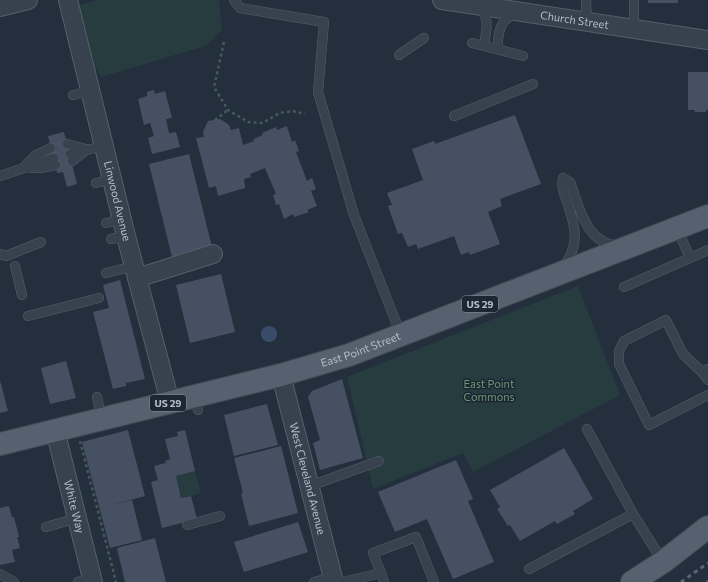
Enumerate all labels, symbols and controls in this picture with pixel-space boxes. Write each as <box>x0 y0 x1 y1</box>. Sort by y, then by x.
street label: Church Street <box>539 8 610 31</box>
street label: Linwood Avenue <box>102 159 134 243</box>
road number: US 29 <box>462 296 498 312</box>
street label: East Point Street <box>319 329 403 369</box>
park label: East Point Commons <box>463 377 515 403</box>
road number: US 29 <box>150 395 186 411</box>
street label: West Cleveland Avenue <box>287 421 329 536</box>
street label: White Way <box>62 478 88 535</box>

